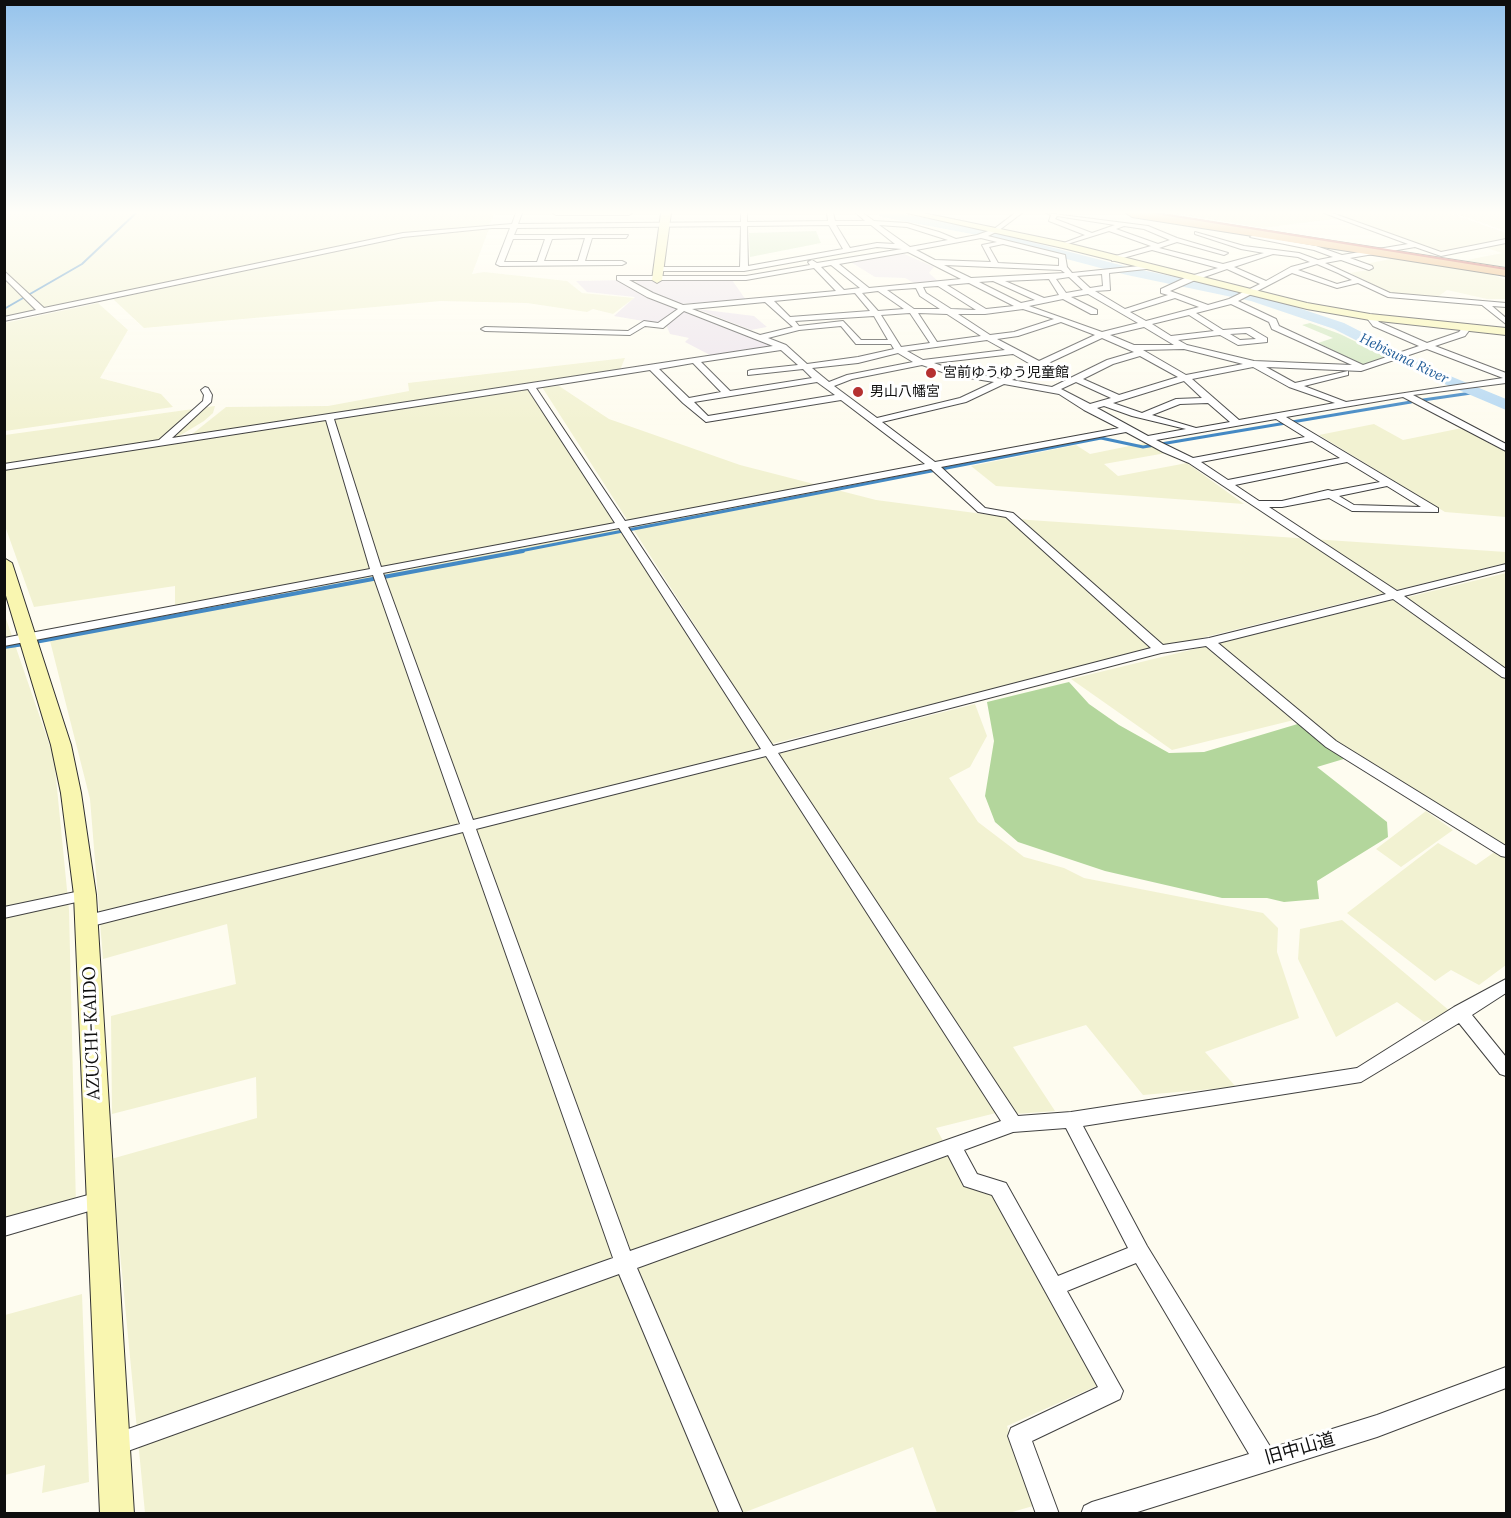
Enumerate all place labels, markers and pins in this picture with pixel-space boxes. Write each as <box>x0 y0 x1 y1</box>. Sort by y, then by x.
place label: 宮前ゆうゆう児童館 <box>943 365 1069 381</box>
marker: 宮前ゆうゆう児童館 <box>924 366 938 380</box>
place label: 男山八幡宮 <box>870 384 940 400</box>
marker: 男山八幡宮 <box>851 385 865 399</box>

